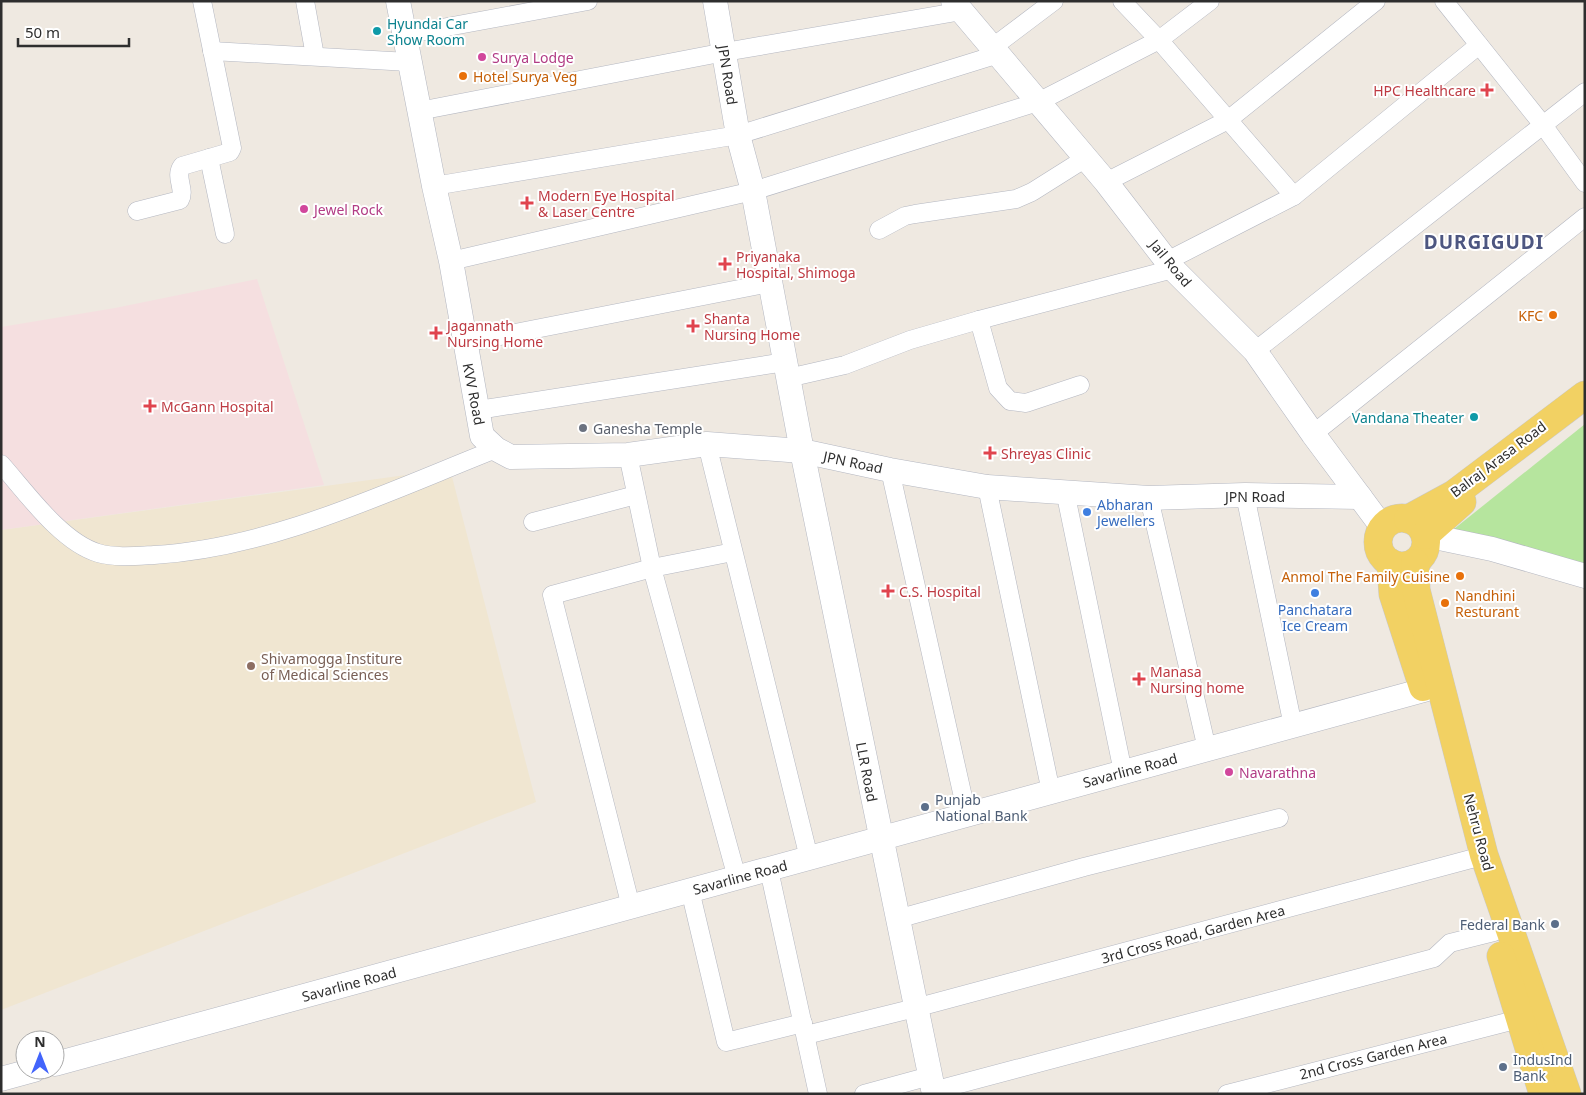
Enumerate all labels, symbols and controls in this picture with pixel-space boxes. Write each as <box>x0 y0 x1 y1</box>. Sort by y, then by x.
place label: Hyundai Car Show Room <box>387 14 468 49</box>
scale bar <box>18 15 129 47</box>
text: 50 m <box>25 22 60 42</box>
marker: Hyundai Car Show Room <box>371 25 383 37</box>
street label: JPN Road <box>714 42 742 106</box>
place label: Surya Lodge <box>492 48 574 67</box>
marker: Surya Lodge <box>476 51 488 63</box>
place label: Hotel Surya Veg <box>473 67 577 86</box>
marker: Hotel Surya Veg <box>457 70 469 82</box>
place label: HPC Healthcare <box>1373 81 1476 100</box>
marker: HPC Healthcare <box>1480 83 1494 97</box>
place label: Modern Eye Hospital & Laser Centre <box>538 186 675 221</box>
marker: Modern Eye Hospital & Laser Centre <box>520 196 534 210</box>
place label: Jewel Rock <box>312 200 383 219</box>
marker: Jewel Rock <box>298 203 310 215</box>
district label: DURGIGUDI <box>1424 229 1544 255</box>
street label: Jail Road <box>1144 234 1196 291</box>
place label: Priyanaka Hospital, Shimoga <box>736 247 856 282</box>
marker: Priyanaka Hospital, Shimoga <box>718 257 732 271</box>
place label: KFC <box>1518 306 1543 325</box>
place label: Shanta Nursing Home <box>704 309 800 344</box>
marker: KFC <box>1547 309 1559 321</box>
place label: Jagannath Nursing Home <box>445 316 543 351</box>
marker: Shanta Nursing Home <box>686 319 700 333</box>
marker: Jagannath Nursing Home <box>429 326 443 340</box>
street label: KVV Road <box>459 361 489 427</box>
place label: McGann Hospital <box>161 397 274 416</box>
marker: McGann Hospital <box>143 399 157 413</box>
place label: Vandana Theater <box>1352 408 1464 427</box>
marker: Vandana Theater <box>1468 411 1480 423</box>
street label: Balraj Arasa Road <box>1446 417 1550 501</box>
place label: Ganesha Temple <box>593 419 702 438</box>
marker: Ganesha Temple <box>577 422 589 434</box>
place label: Shreyas Clinic <box>1001 444 1091 463</box>
street label: JPN Road <box>820 446 884 478</box>
marker: Shreyas Clinic <box>983 446 997 460</box>
street label: JPN Road <box>1223 487 1285 506</box>
place label: Abharan Jewellers <box>1095 495 1155 530</box>
marker: Abharan Jewellers <box>1081 506 1093 518</box>
place label: Anmol The Family Cuisine <box>1281 567 1450 586</box>
marker: Anmol The Family Cuisine <box>1454 570 1466 582</box>
place label: C.S. Hospital <box>899 582 981 601</box>
marker: C.S. Hospital <box>881 584 895 598</box>
place label: Nandhini Resturant <box>1455 586 1519 621</box>
marker: Panchatara Ice Cream <box>1309 587 1321 599</box>
marker: Nandhini Resturant <box>1439 597 1451 609</box>
place label: Panchatara Ice Cream <box>1278 600 1352 635</box>
place label: Shivamogga Institure of Medical Sciences <box>261 649 402 684</box>
marker: Shivamogga Institure of Medical Sciences <box>245 660 257 672</box>
place label: Manasa Nursing home <box>1150 662 1245 697</box>
marker: Manasa Nursing home <box>1132 672 1146 686</box>
street label: LLR Road <box>852 740 882 804</box>
street label: Savarline Road <box>1081 748 1179 792</box>
place label: Navarathna <box>1239 763 1316 782</box>
marker: Navarathna <box>1223 766 1235 778</box>
place label: Punjab National Bank <box>935 790 1028 825</box>
street label: Nehru Road <box>1460 791 1498 873</box>
marker: Punjab National Bank <box>919 801 931 813</box>
street label: Savarline Road <box>691 855 789 899</box>
street label: 3rd Cross Road, Garden Area <box>1099 900 1287 968</box>
place label: Federal Bank <box>1460 915 1546 934</box>
marker: Federal Bank <box>1549 918 1561 930</box>
street label: Savarline Road <box>300 962 398 1006</box>
street label: 2nd Cross Garden Area <box>1297 1028 1449 1084</box>
north arrow <box>15 1030 65 1080</box>
text: N <box>34 1032 46 1051</box>
place label: IndusInd Bank <box>1513 1050 1572 1085</box>
marker: IndusInd Bank <box>1497 1061 1509 1073</box>

